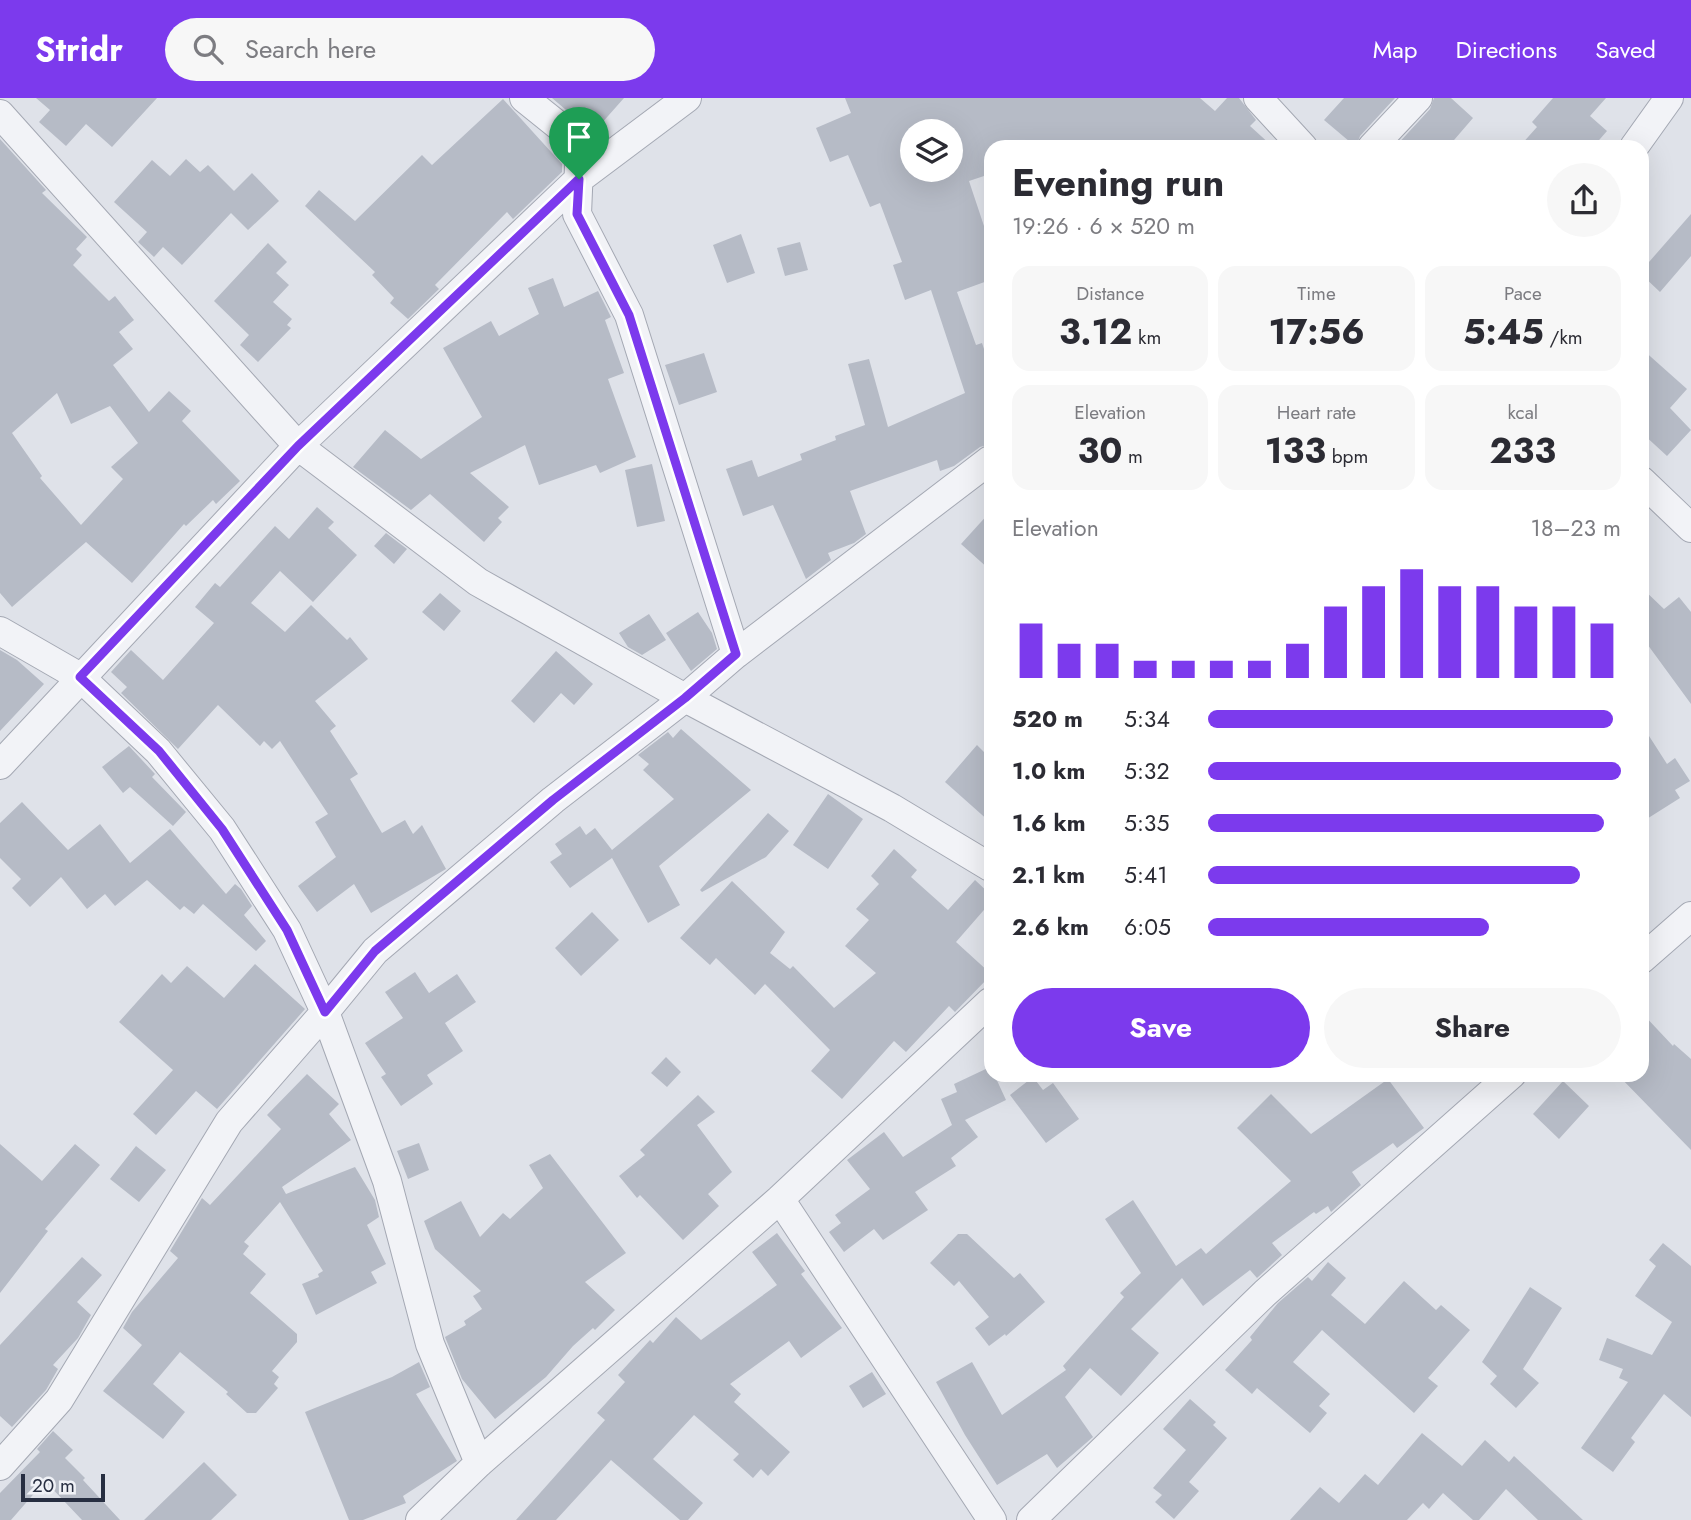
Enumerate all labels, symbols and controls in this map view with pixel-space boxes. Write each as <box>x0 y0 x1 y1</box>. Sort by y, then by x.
search box <box>165 18 655 81</box>
text: Stridr <box>35 26 123 73</box>
icon: search <box>189 30 227 68</box>
text: Search here <box>245 30 376 68</box>
text: Map <box>1373 32 1418 67</box>
text: Directions <box>1456 32 1557 67</box>
text: Saved <box>1595 32 1656 67</box>
pin <box>549 107 609 179</box>
icon: arrive <box>560 118 598 156</box>
map controls <box>900 119 963 182</box>
button: layers <box>900 119 963 182</box>
text: Evening run <box>1012 155 1224 210</box>
button: share <box>1547 163 1621 237</box>
text: 19:26 · 6 × 520 m <box>1012 209 1195 243</box>
text: Distance <box>1076 280 1144 307</box>
text: Time <box>1297 280 1336 307</box>
text: Pace <box>1504 280 1542 307</box>
text: 3.12 <box>1059 307 1132 357</box>
text: 17:56 <box>1268 307 1365 357</box>
text: 5:45 <box>1463 307 1544 357</box>
text: km <box>1132 324 1161 351</box>
text: /km <box>1544 324 1583 351</box>
text: Elevation <box>1074 399 1146 426</box>
text: Heart rate <box>1277 399 1356 426</box>
text: kcal <box>1507 399 1538 426</box>
text: 30 <box>1077 426 1122 476</box>
text: 133 <box>1265 426 1326 476</box>
text: 233 <box>1490 426 1556 476</box>
text: m <box>1122 443 1143 470</box>
text: bpm <box>1326 443 1368 470</box>
text: Elevation <box>1012 511 1099 545</box>
text: 18–23 m <box>1531 511 1621 545</box>
text: 520 m <box>1012 702 1083 736</box>
text: 5:34 <box>1124 702 1170 736</box>
text: 1.0 km <box>1012 754 1085 788</box>
text: 5:32 <box>1124 754 1170 788</box>
text: 1.6 km <box>1012 806 1086 840</box>
text: 5:35 <box>1124 806 1169 840</box>
text: 2.1 km <box>1012 858 1085 892</box>
text: 5:41 <box>1124 858 1168 892</box>
text: 2.6 km <box>1012 910 1089 944</box>
text: 6:05 <box>1124 910 1171 944</box>
button: Save <box>1012 988 1310 1068</box>
button: Share <box>1324 988 1621 1068</box>
scale bar <box>21 1471 105 1503</box>
text: 20 m <box>32 1472 75 1499</box>

